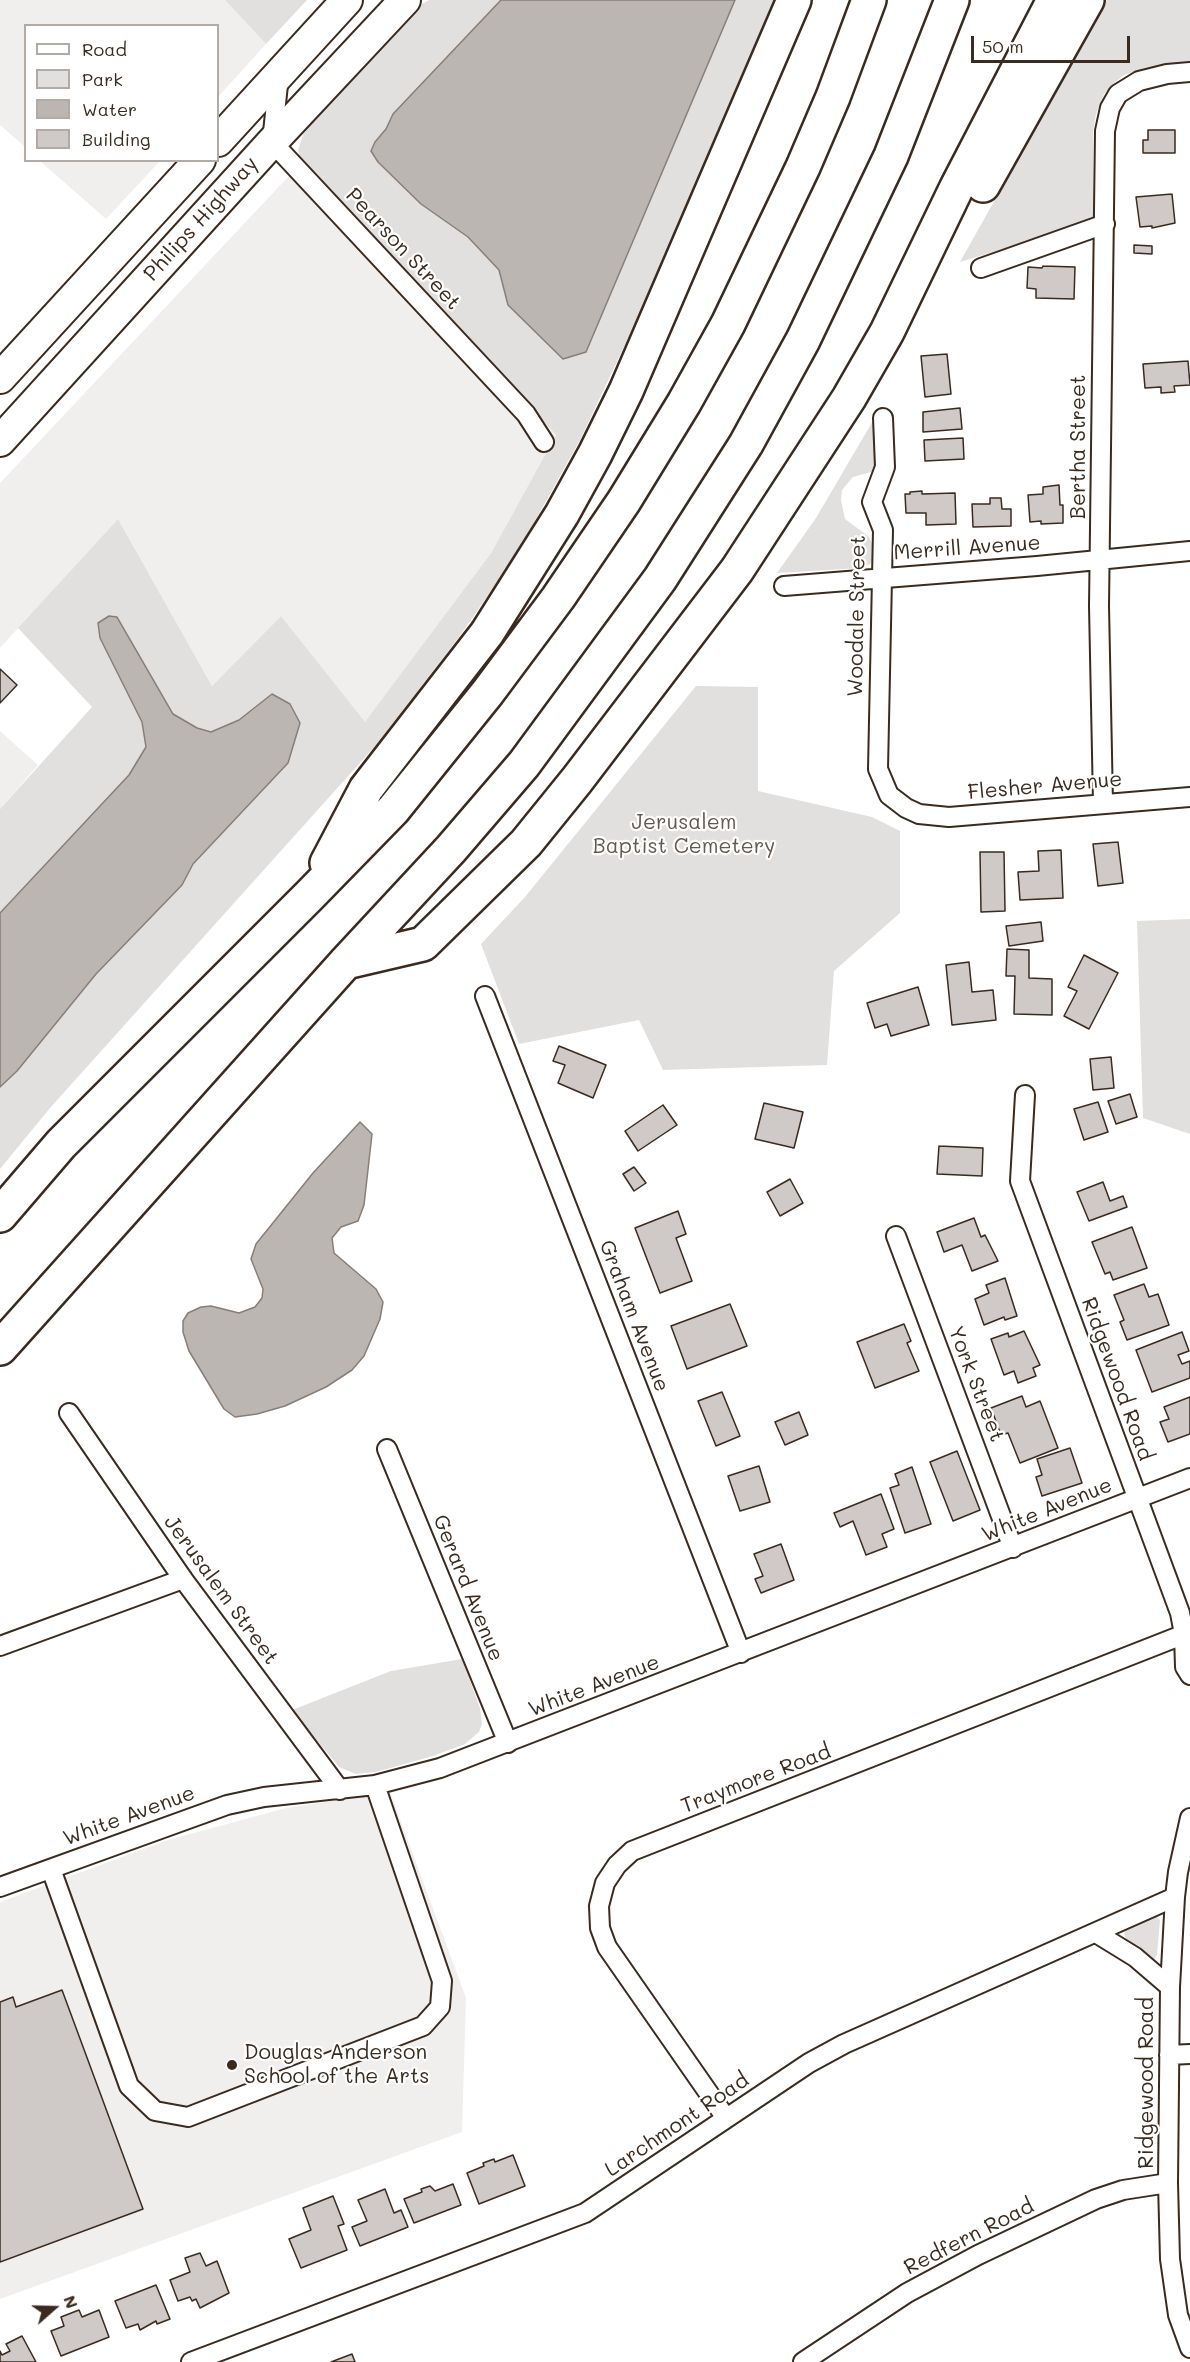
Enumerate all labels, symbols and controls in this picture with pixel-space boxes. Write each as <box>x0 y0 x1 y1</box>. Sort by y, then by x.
legend <box>24 24 219 162</box>
scale bar <box>974 24 1133 62</box>
text: 50 m <box>982 34 1024 58</box>
text: Road <box>82 37 127 61</box>
text: Park <box>82 67 123 91</box>
text: Water <box>82 97 137 121</box>
text: Building <box>82 127 150 151</box>
street label: Philips Highway <box>139 152 263 286</box>
street label: Pearson Street <box>340 183 466 315</box>
street label: Bertha Street <box>1066 375 1092 519</box>
street label: Merrill Avenue <box>893 530 1041 566</box>
street label: Woodale Street <box>843 535 871 697</box>
street label: Flesher Avenue <box>967 767 1123 805</box>
park label: Jerusalem Baptist Cemetery <box>593 810 775 860</box>
street label: Graham Avenue <box>594 1237 674 1395</box>
street label: Ridgewood Road <box>1076 1294 1158 1464</box>
street label: York Street <box>942 1323 1010 1445</box>
street label: White Avenue <box>978 1472 1116 1548</box>
street label: Jerusalem Street <box>158 1510 284 1670</box>
street label: Gerard Avenue <box>427 1511 509 1665</box>
street label: White Avenue <box>525 1649 663 1723</box>
street label: Traymore Road <box>678 1739 834 1819</box>
street label: White Avenue <box>60 1781 198 1851</box>
street label: Ridgewood Road <box>1134 1997 1160 2169</box>
place label: Douglas Anderson School of the Arts <box>244 2040 430 2090</box>
marker: Douglas Anderson School of the Arts <box>225 2058 239 2072</box>
street label: Larchmont Road <box>600 2068 754 2182</box>
street label: Redfern Road <box>900 2194 1038 2280</box>
north arrow <box>24 2278 84 2338</box>
text: N <box>59 2292 83 2311</box>

